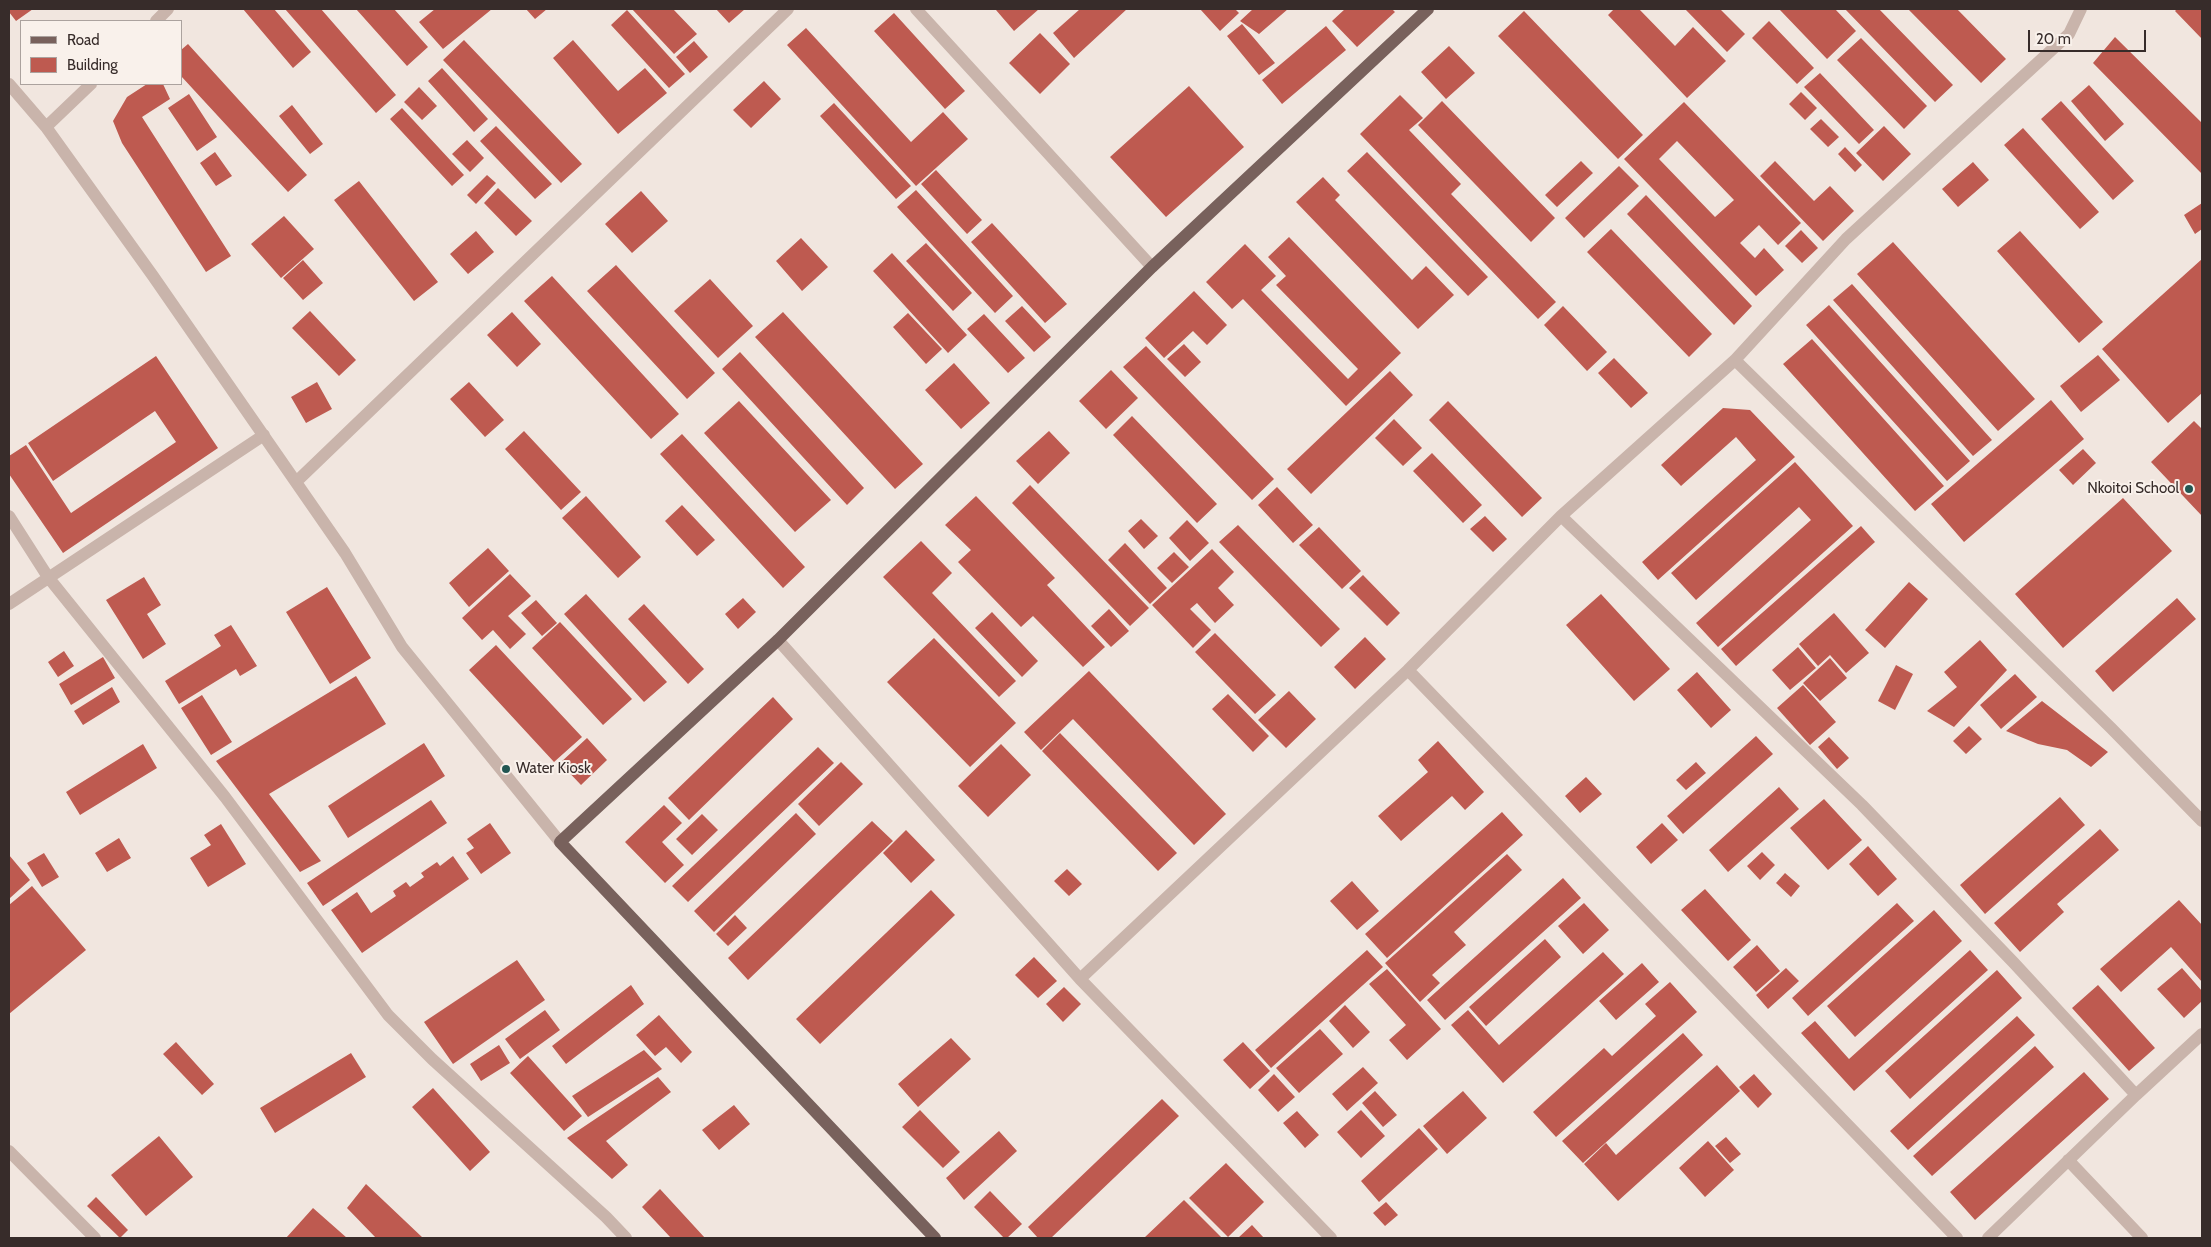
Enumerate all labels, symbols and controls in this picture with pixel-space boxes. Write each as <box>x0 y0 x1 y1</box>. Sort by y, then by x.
legend <box>20 20 182 85</box>
scale bar <box>2031 20 2148 52</box>
text: 20 m <box>2036 30 2071 48</box>
text: Road <box>67 31 100 49</box>
text: Building <box>67 56 118 74</box>
place label: Nkoitoi School <box>2087 480 2179 498</box>
marker: Nkoitoi School <box>2183 483 2195 495</box>
place label: Water Kiosk <box>516 760 591 778</box>
marker: Water Kiosk <box>500 763 512 775</box>

